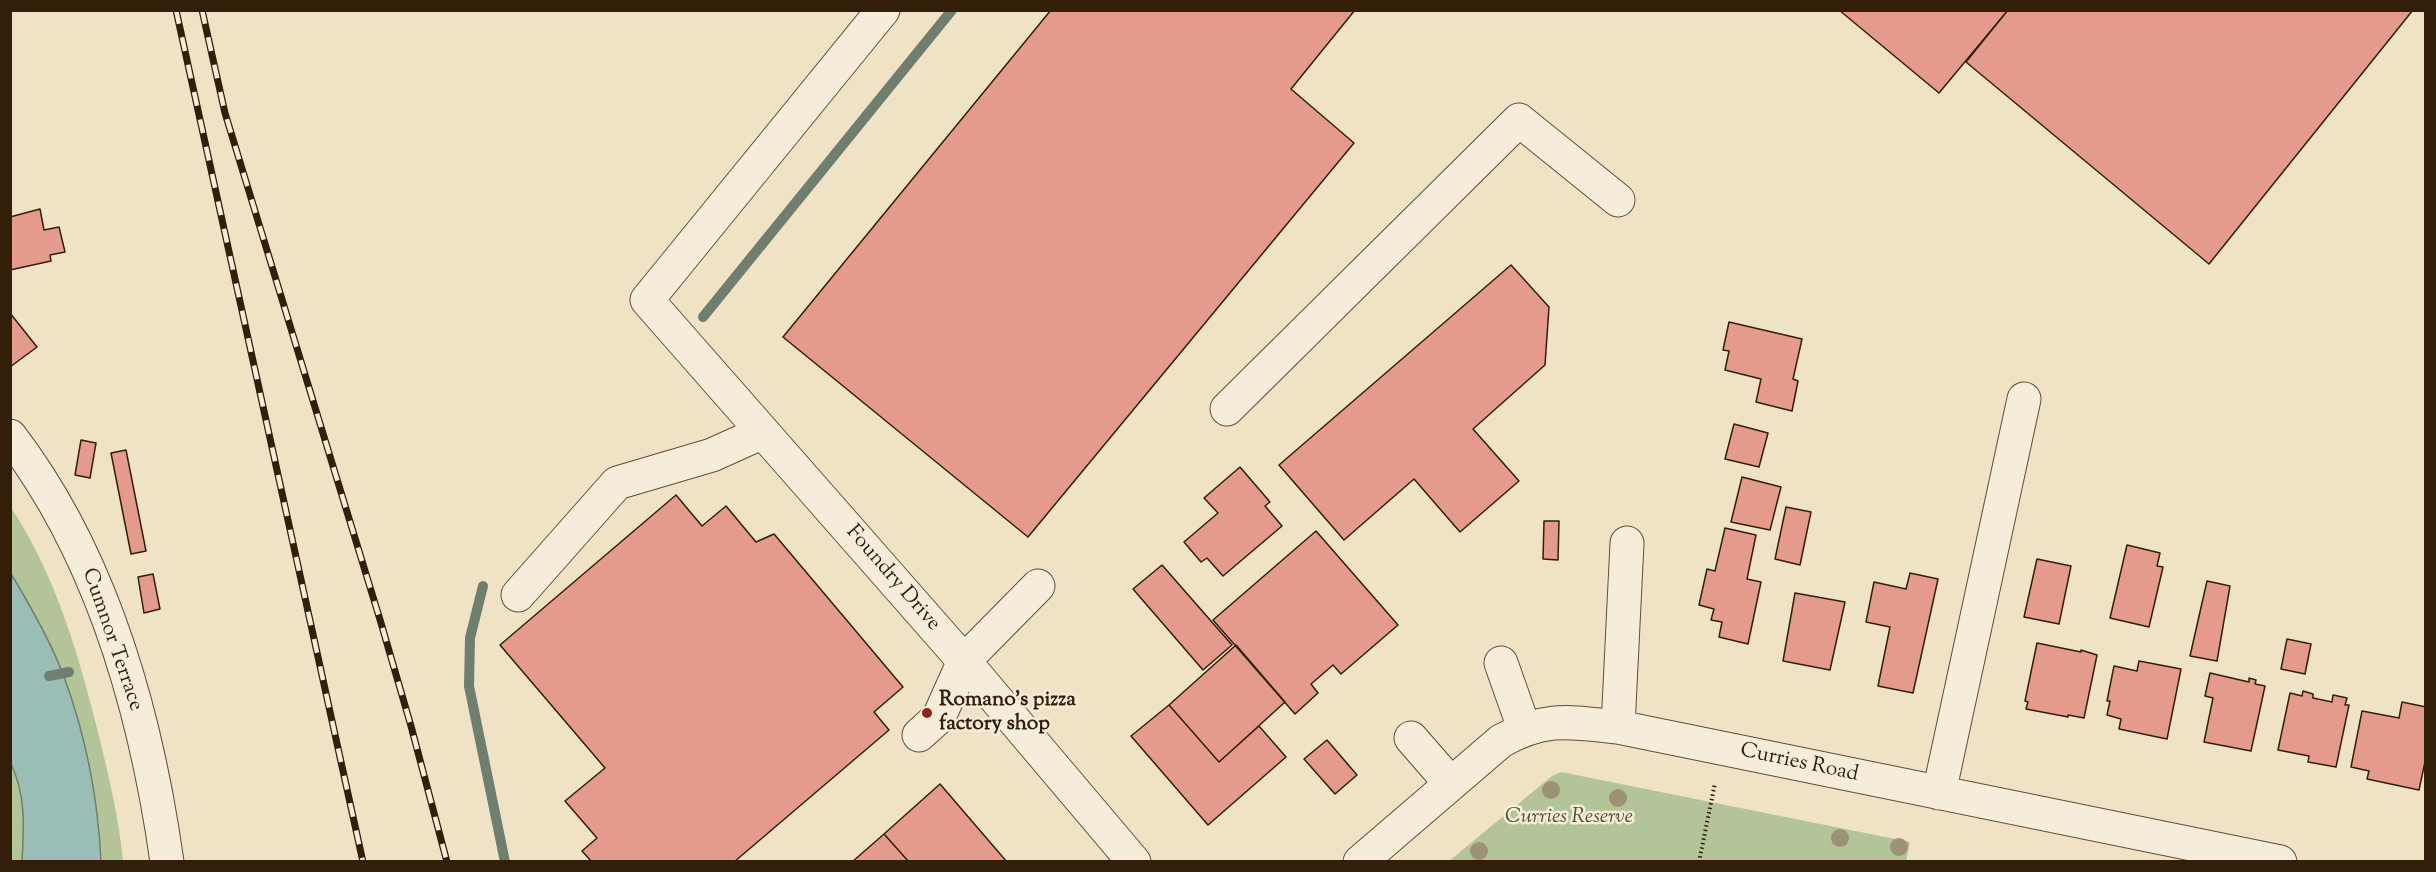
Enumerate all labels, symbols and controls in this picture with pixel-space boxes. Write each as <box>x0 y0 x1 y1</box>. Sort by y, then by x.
street label: Foundry Drive <box>839 521 945 637</box>
street label: Cumnor Terrace <box>75 565 147 715</box>
place label: Romano's pizza factory shop <box>939 688 1076 738</box>
marker: Romano's pizza factory shop <box>920 706 934 720</box>
street label: Curries Road <box>1738 739 1860 789</box>
park label: Curries Reserve <box>1505 805 1633 831</box>

